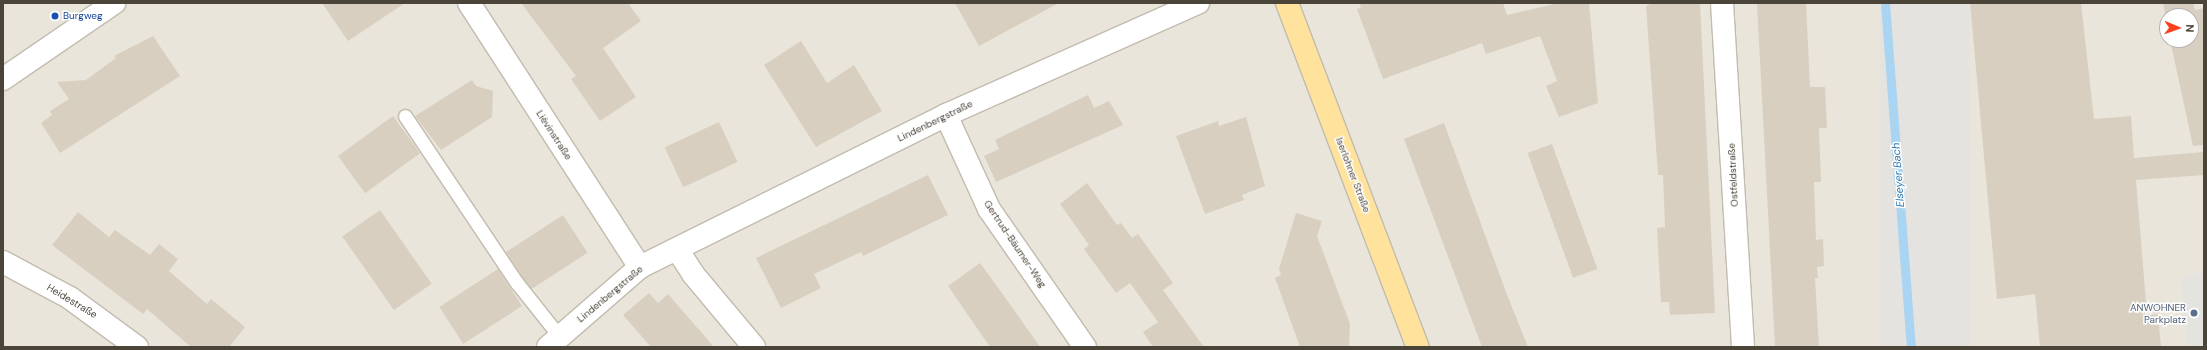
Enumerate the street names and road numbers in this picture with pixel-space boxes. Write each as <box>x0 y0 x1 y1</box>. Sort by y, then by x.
street label: Lindenbergstraße <box>895 98 975 144</box>
street label: Liévinstraße <box>534 108 574 162</box>
street label: Iserlohner Straße <box>1333 136 1373 214</box>
street label: Ostfeldstraße <box>1725 143 1741 207</box>
street label: Gertrud-Bäumer-Weg <box>981 198 1049 290</box>
street label: Lindenbergstraße <box>575 263 645 325</box>
street label: Heidestraße <box>45 281 99 321</box>

